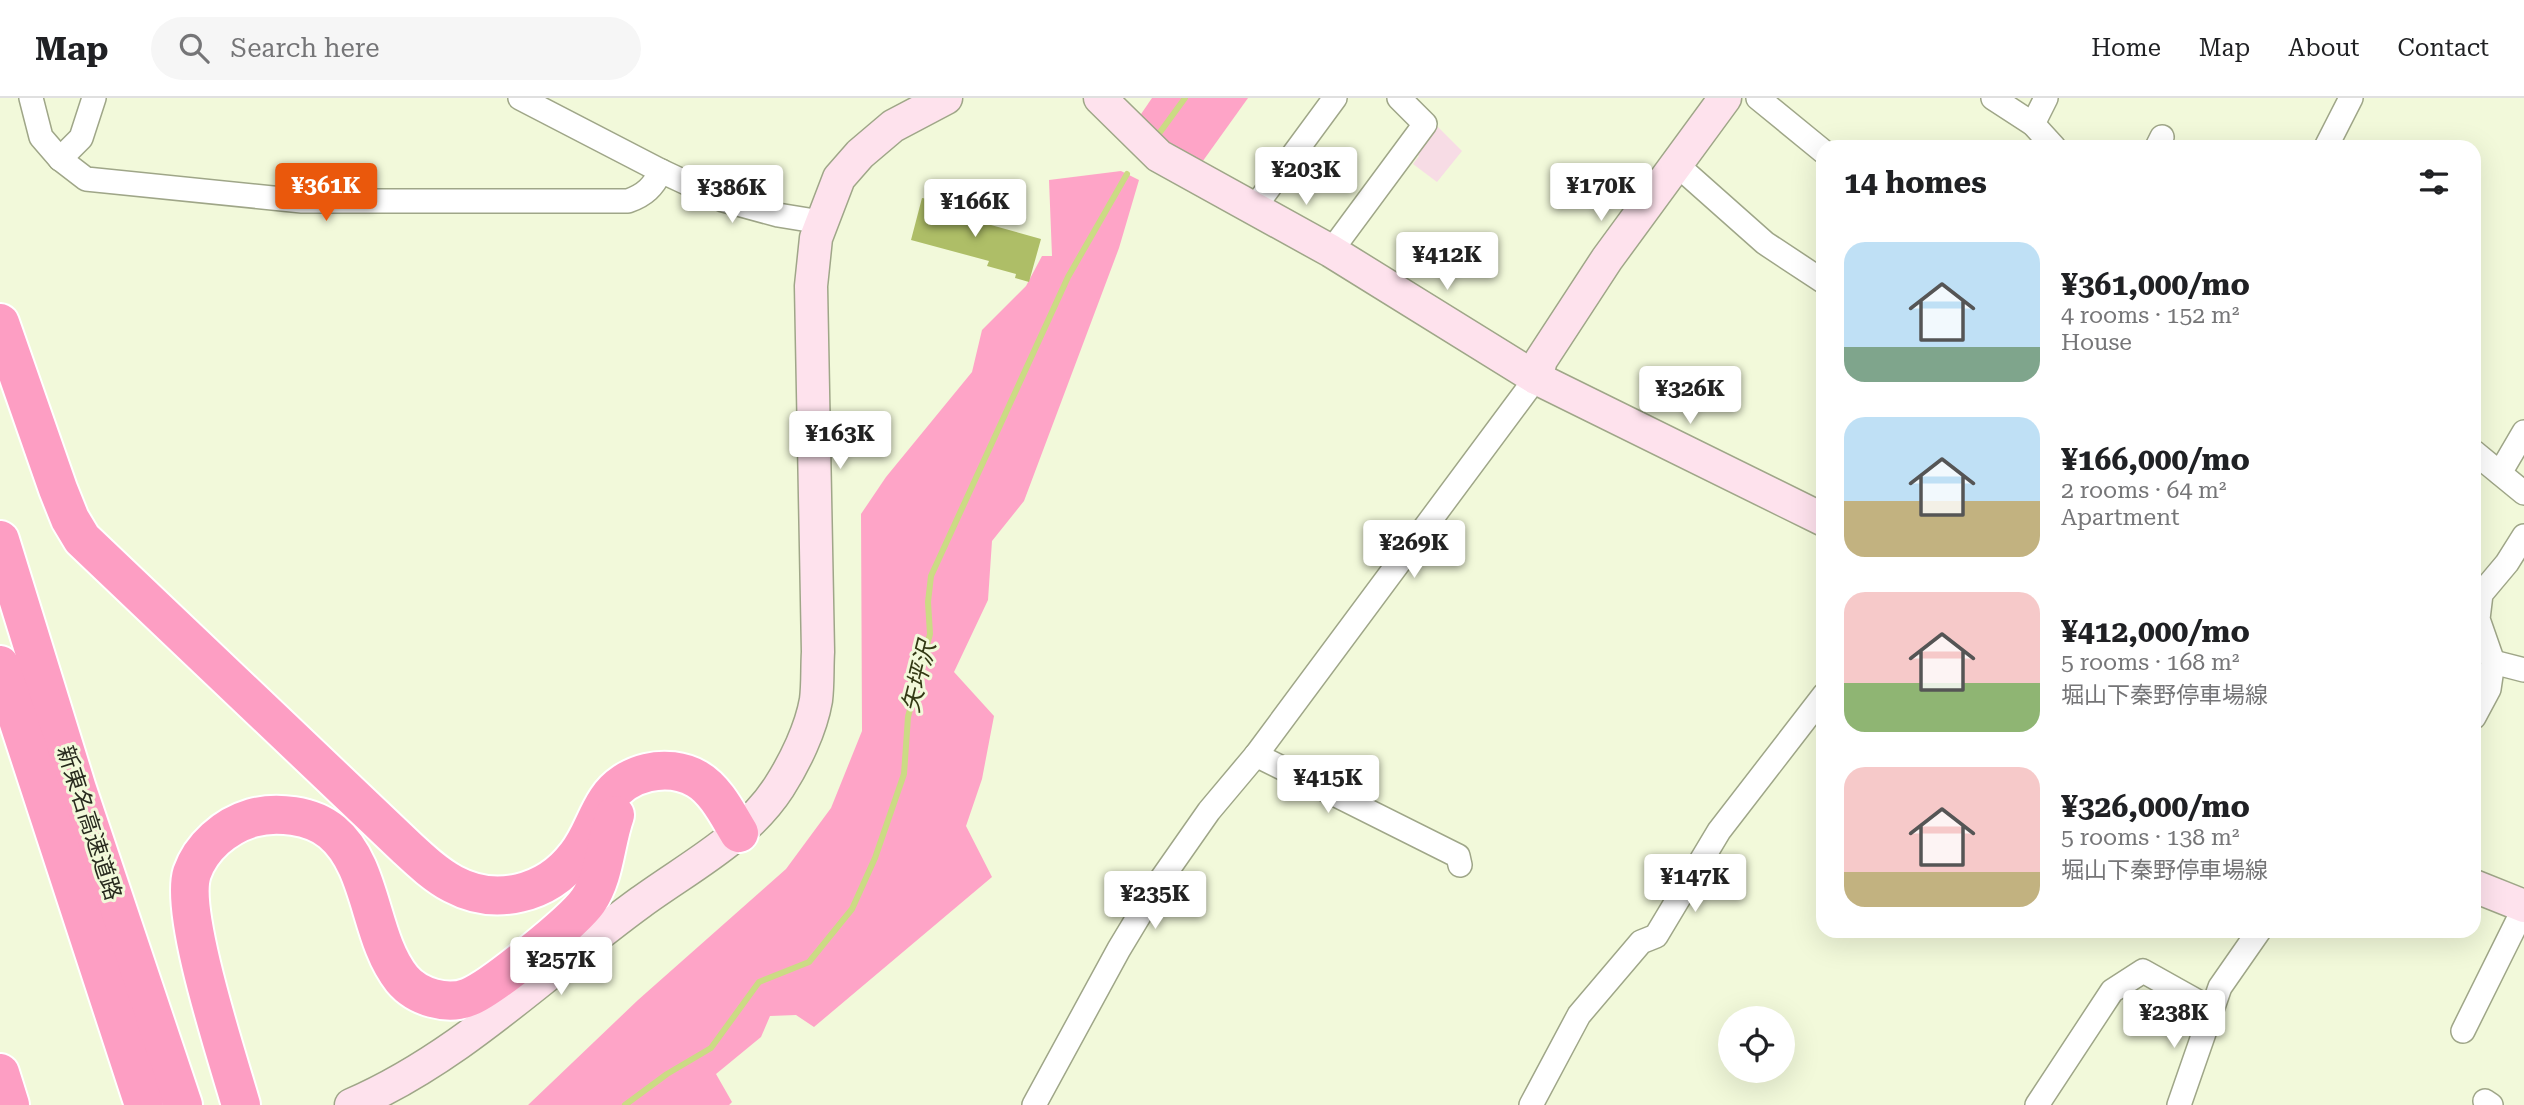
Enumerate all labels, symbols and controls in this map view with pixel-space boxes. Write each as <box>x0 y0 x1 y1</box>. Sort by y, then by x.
search box <box>151 17 641 80</box>
text: Map <box>35 29 109 68</box>
icon: search <box>175 29 213 67</box>
text: Search here <box>231 33 380 63</box>
text: Home <box>2091 34 2161 62</box>
text: Map <box>2199 34 2250 62</box>
text: About <box>2288 34 2359 62</box>
text: Contact <box>2397 34 2489 62</box>
pin: ¥203K <box>1257 148 1355 207</box>
text: ¥203K <box>1271 156 1341 183</box>
icon: filters <box>2415 163 2453 201</box>
pin: ¥361K <box>277 164 375 223</box>
pin: ¥170K <box>1552 164 1650 223</box>
text: 14 homes <box>1844 165 1987 200</box>
pin: ¥386K <box>683 166 781 225</box>
text: ¥361K <box>291 172 361 199</box>
text: ¥170K <box>1566 172 1636 199</box>
text: ¥386K <box>697 174 767 201</box>
pin: ¥166K <box>926 180 1024 239</box>
text: ¥166K <box>940 188 1010 215</box>
pin: ¥412K <box>1398 232 1496 292</box>
text: ¥412K <box>1412 241 1482 268</box>
text: ¥361,000/mo <box>2061 267 2250 302</box>
icon: home <box>1900 270 1984 354</box>
text: 4 rooms · 152 m² <box>2061 302 2239 329</box>
text: House <box>2061 329 2132 356</box>
pin: ¥326K <box>1641 366 1739 426</box>
text: ¥326K <box>1655 375 1725 402</box>
pin: ¥163K <box>791 412 889 471</box>
text: ¥163K <box>805 420 875 447</box>
text: ¥166,000/mo <box>2061 442 2250 477</box>
icon: home <box>1900 445 1984 529</box>
text: 2 rooms · 64 m² <box>2061 477 2227 504</box>
text: Apartment <box>2061 504 2180 531</box>
pin: ¥269K <box>1365 520 1463 580</box>
text: ¥269K <box>1379 529 1449 556</box>
text: ¥412,000/mo <box>2061 614 2250 649</box>
icon: home <box>1900 620 1984 704</box>
water label: 矢坪沢 <box>897 636 942 715</box>
text: 5 rooms · 168 m² <box>2061 649 2239 676</box>
text: 堀山下秦野停車場線 <box>2061 682 2268 709</box>
street label: 新東名高速道路 <box>51 742 127 904</box>
pin: ¥415K <box>1279 756 1377 815</box>
text: ¥415K <box>1293 764 1363 791</box>
text: ¥326,000/mo <box>2061 789 2250 824</box>
icon: home <box>1900 795 1984 879</box>
text: 5 rooms · 138 m² <box>2061 824 2239 851</box>
pin: ¥147K <box>1646 854 1744 914</box>
text: 堀山下秦野停車場線 <box>2061 857 2268 884</box>
text: ¥147K <box>1660 863 1730 890</box>
pin: ¥235K <box>1106 872 1204 931</box>
text: ¥235K <box>1120 880 1190 907</box>
pin: ¥257K <box>512 937 610 997</box>
text: ¥257K <box>526 946 596 973</box>
pin: ¥238K <box>2125 990 2223 1050</box>
text: ¥238K <box>2139 999 2209 1026</box>
map controls <box>1718 1006 1795 1083</box>
button: locate <box>1718 1006 1795 1083</box>

